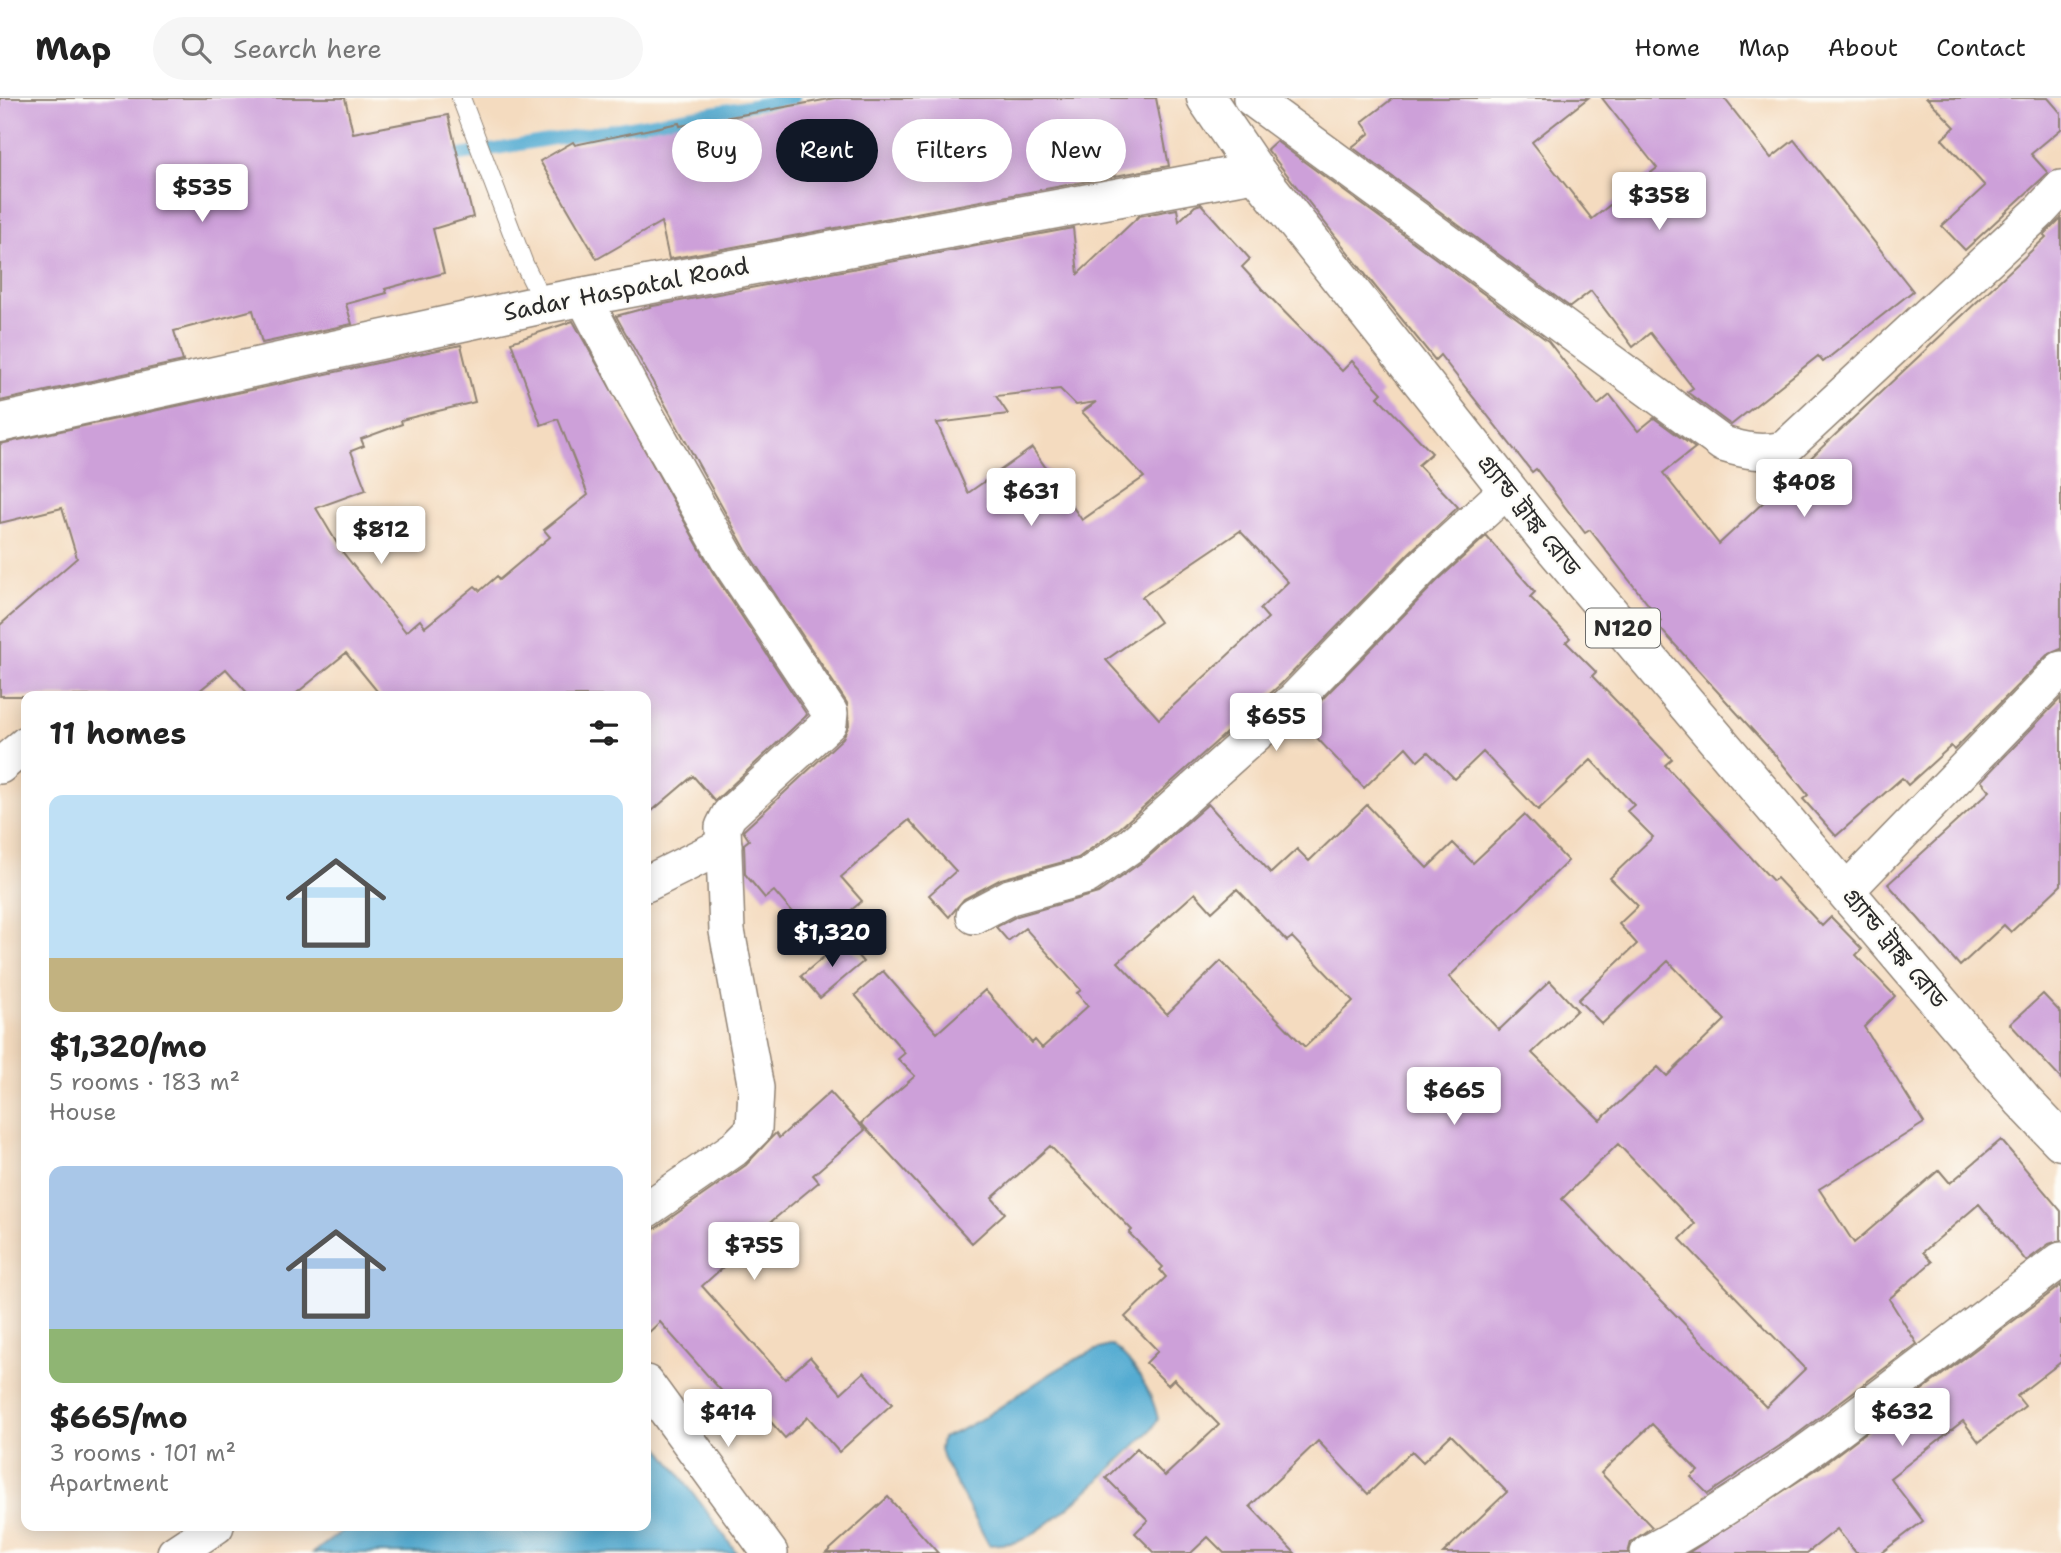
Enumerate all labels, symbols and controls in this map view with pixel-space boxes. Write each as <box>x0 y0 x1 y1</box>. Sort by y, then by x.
search box <box>153 17 643 80</box>
text: Map <box>35 26 111 71</box>
icon: search <box>177 29 215 67</box>
text: Search here <box>233 31 382 66</box>
text: Home <box>1634 32 1700 64</box>
text: Map <box>1738 32 1790 64</box>
text: About <box>1828 32 1898 64</box>
text: Contact <box>1936 32 2026 64</box>
chip: Buy <box>672 119 762 182</box>
chip: Rent <box>776 119 878 182</box>
chip: Filters <box>892 119 1012 182</box>
chip: New <box>1026 119 1126 182</box>
pin: $535 <box>161 164 243 224</box>
text: $535 <box>172 172 232 202</box>
pin: $358 <box>1618 172 1700 232</box>
text: $358 <box>1628 180 1690 210</box>
street label: Sadar Haspatal Road <box>501 250 751 328</box>
street label: গ্র্যান্ড ট্রাঙ্ক রোড <box>1470 448 1588 583</box>
pin: $408 <box>1763 460 1845 519</box>
text: $408 <box>1772 467 1836 497</box>
pin: $631 <box>990 468 1072 528</box>
text: $631 <box>1003 476 1059 506</box>
pin: $812 <box>340 506 422 566</box>
text: $812 <box>352 514 410 544</box>
road number: N120 <box>1586 608 1660 648</box>
pin: $655 <box>1235 694 1317 753</box>
text: $655 <box>1246 701 1306 731</box>
text: 11 homes <box>49 713 186 754</box>
icon: filters <box>585 714 623 752</box>
icon: home <box>273 840 399 966</box>
street label: গ্র্যান্ড ট্রাঙ্ক রোড <box>1835 881 1955 1016</box>
pin: $1,320 <box>775 910 889 969</box>
text: $1,320 <box>793 917 871 947</box>
text: $1,320/mo <box>49 1026 207 1067</box>
text: 5 rooms · 183 m² <box>49 1067 240 1097</box>
pin: $665 <box>1413 1068 1495 1127</box>
text: $665 <box>1423 1075 1485 1105</box>
text: House <box>49 1097 117 1127</box>
icon: home <box>273 1211 399 1337</box>
pin: $755 <box>713 1222 795 1282</box>
text: $755 <box>724 1230 784 1260</box>
pin: $632 <box>1861 1388 1943 1448</box>
pin: $414 <box>687 1390 769 1449</box>
text: $632 <box>1871 1396 1933 1426</box>
text: $665/mo <box>49 1397 188 1438</box>
text: $414 <box>700 1397 756 1427</box>
text: 3 rooms · 101 m² <box>49 1438 236 1468</box>
text: Apartment <box>49 1468 169 1498</box>

